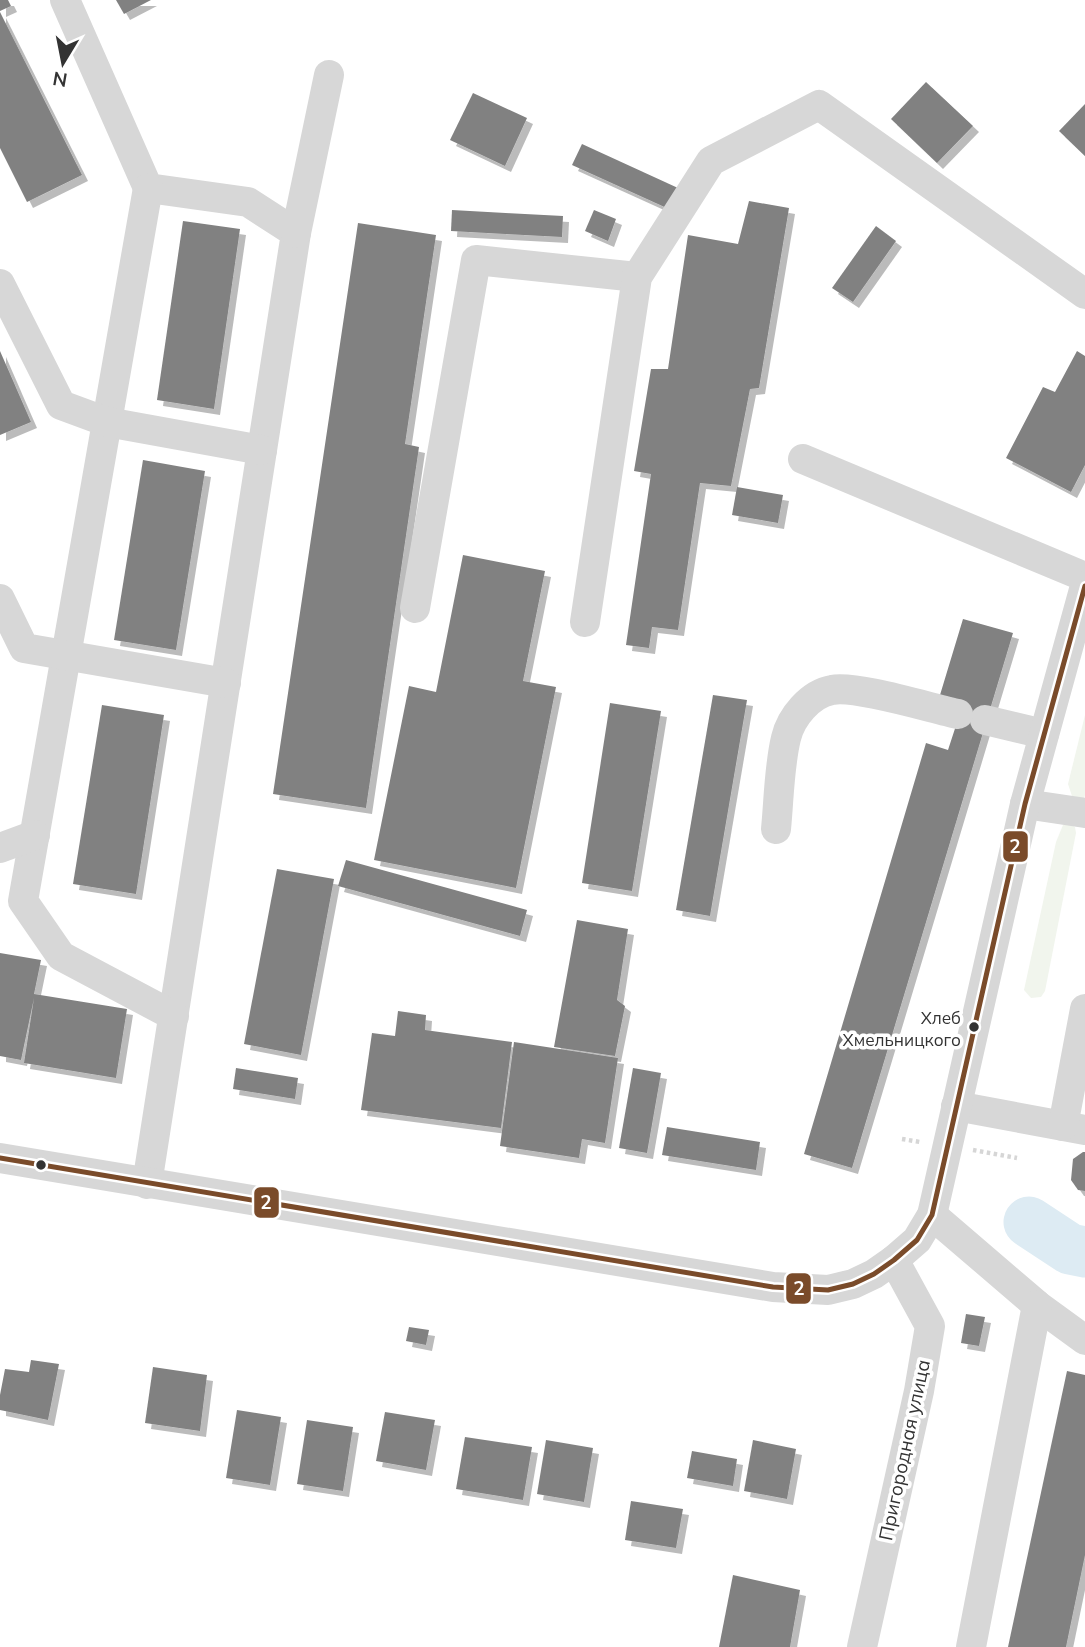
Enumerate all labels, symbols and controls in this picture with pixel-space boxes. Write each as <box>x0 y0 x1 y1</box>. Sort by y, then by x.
north arrow <box>28 28 98 98</box>
text: N <box>51 67 69 93</box>
line badge: 2 <box>1002 830 1029 863</box>
text: 2 <box>1009 834 1021 858</box>
place label: Хлеб Хмельницкого <box>843 1007 961 1050</box>
marker: Хлеб Хмельницкого <box>967 1020 981 1034</box>
unlabelled marker <box>34 1158 48 1172</box>
line badge: 2 <box>253 1186 280 1219</box>
text: 2 <box>260 1190 272 1214</box>
line badge: 2 <box>785 1272 812 1305</box>
text: 2 <box>793 1276 805 1300</box>
street label: Пригородная улица <box>873 1357 935 1543</box>

